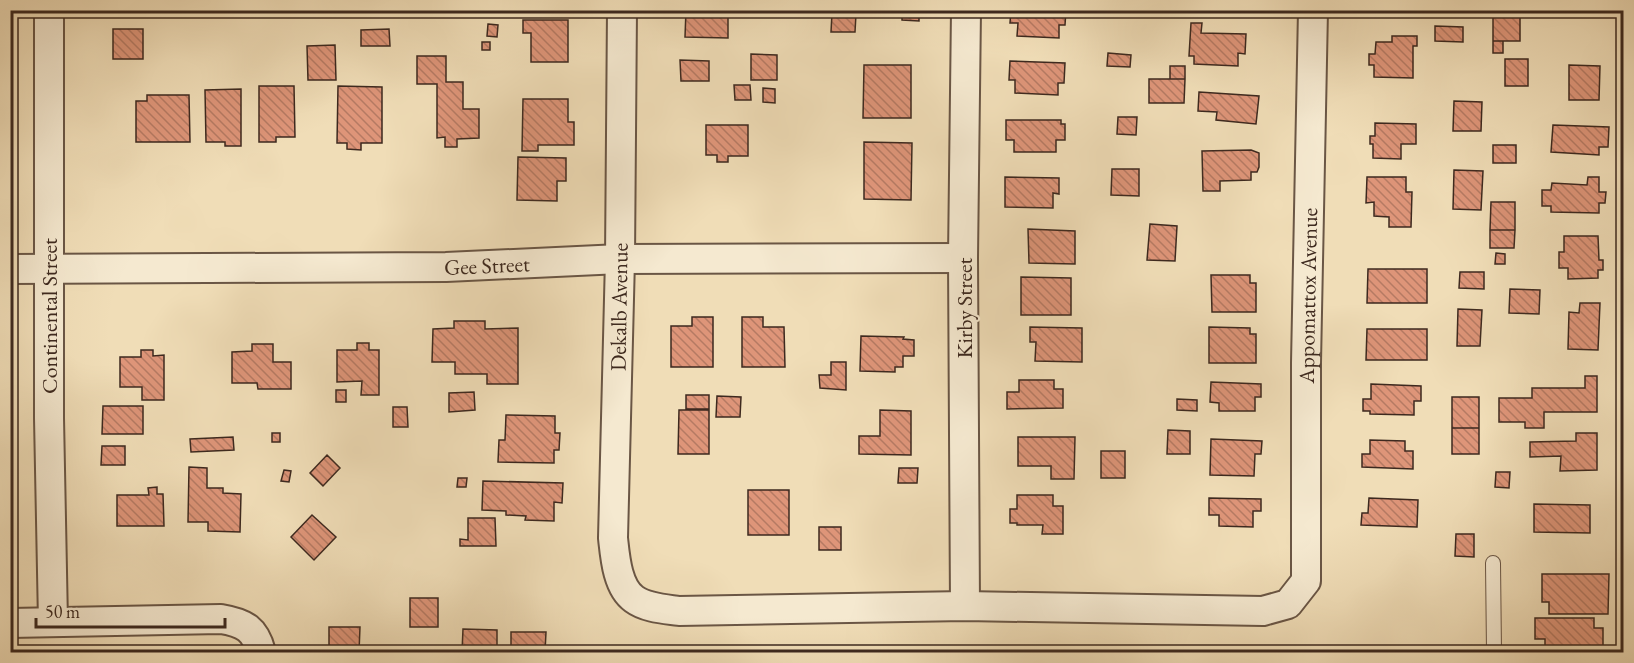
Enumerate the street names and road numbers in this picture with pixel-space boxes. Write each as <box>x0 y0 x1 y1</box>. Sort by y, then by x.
street label: Appomattox Avenue <box>1291 207 1324 385</box>
street label: Continental Street <box>35 238 64 394</box>
street label: Dekalb Avenue <box>603 242 635 371</box>
street label: Gee Street <box>443 249 531 282</box>
street label: Kirby Street <box>950 257 979 358</box>

